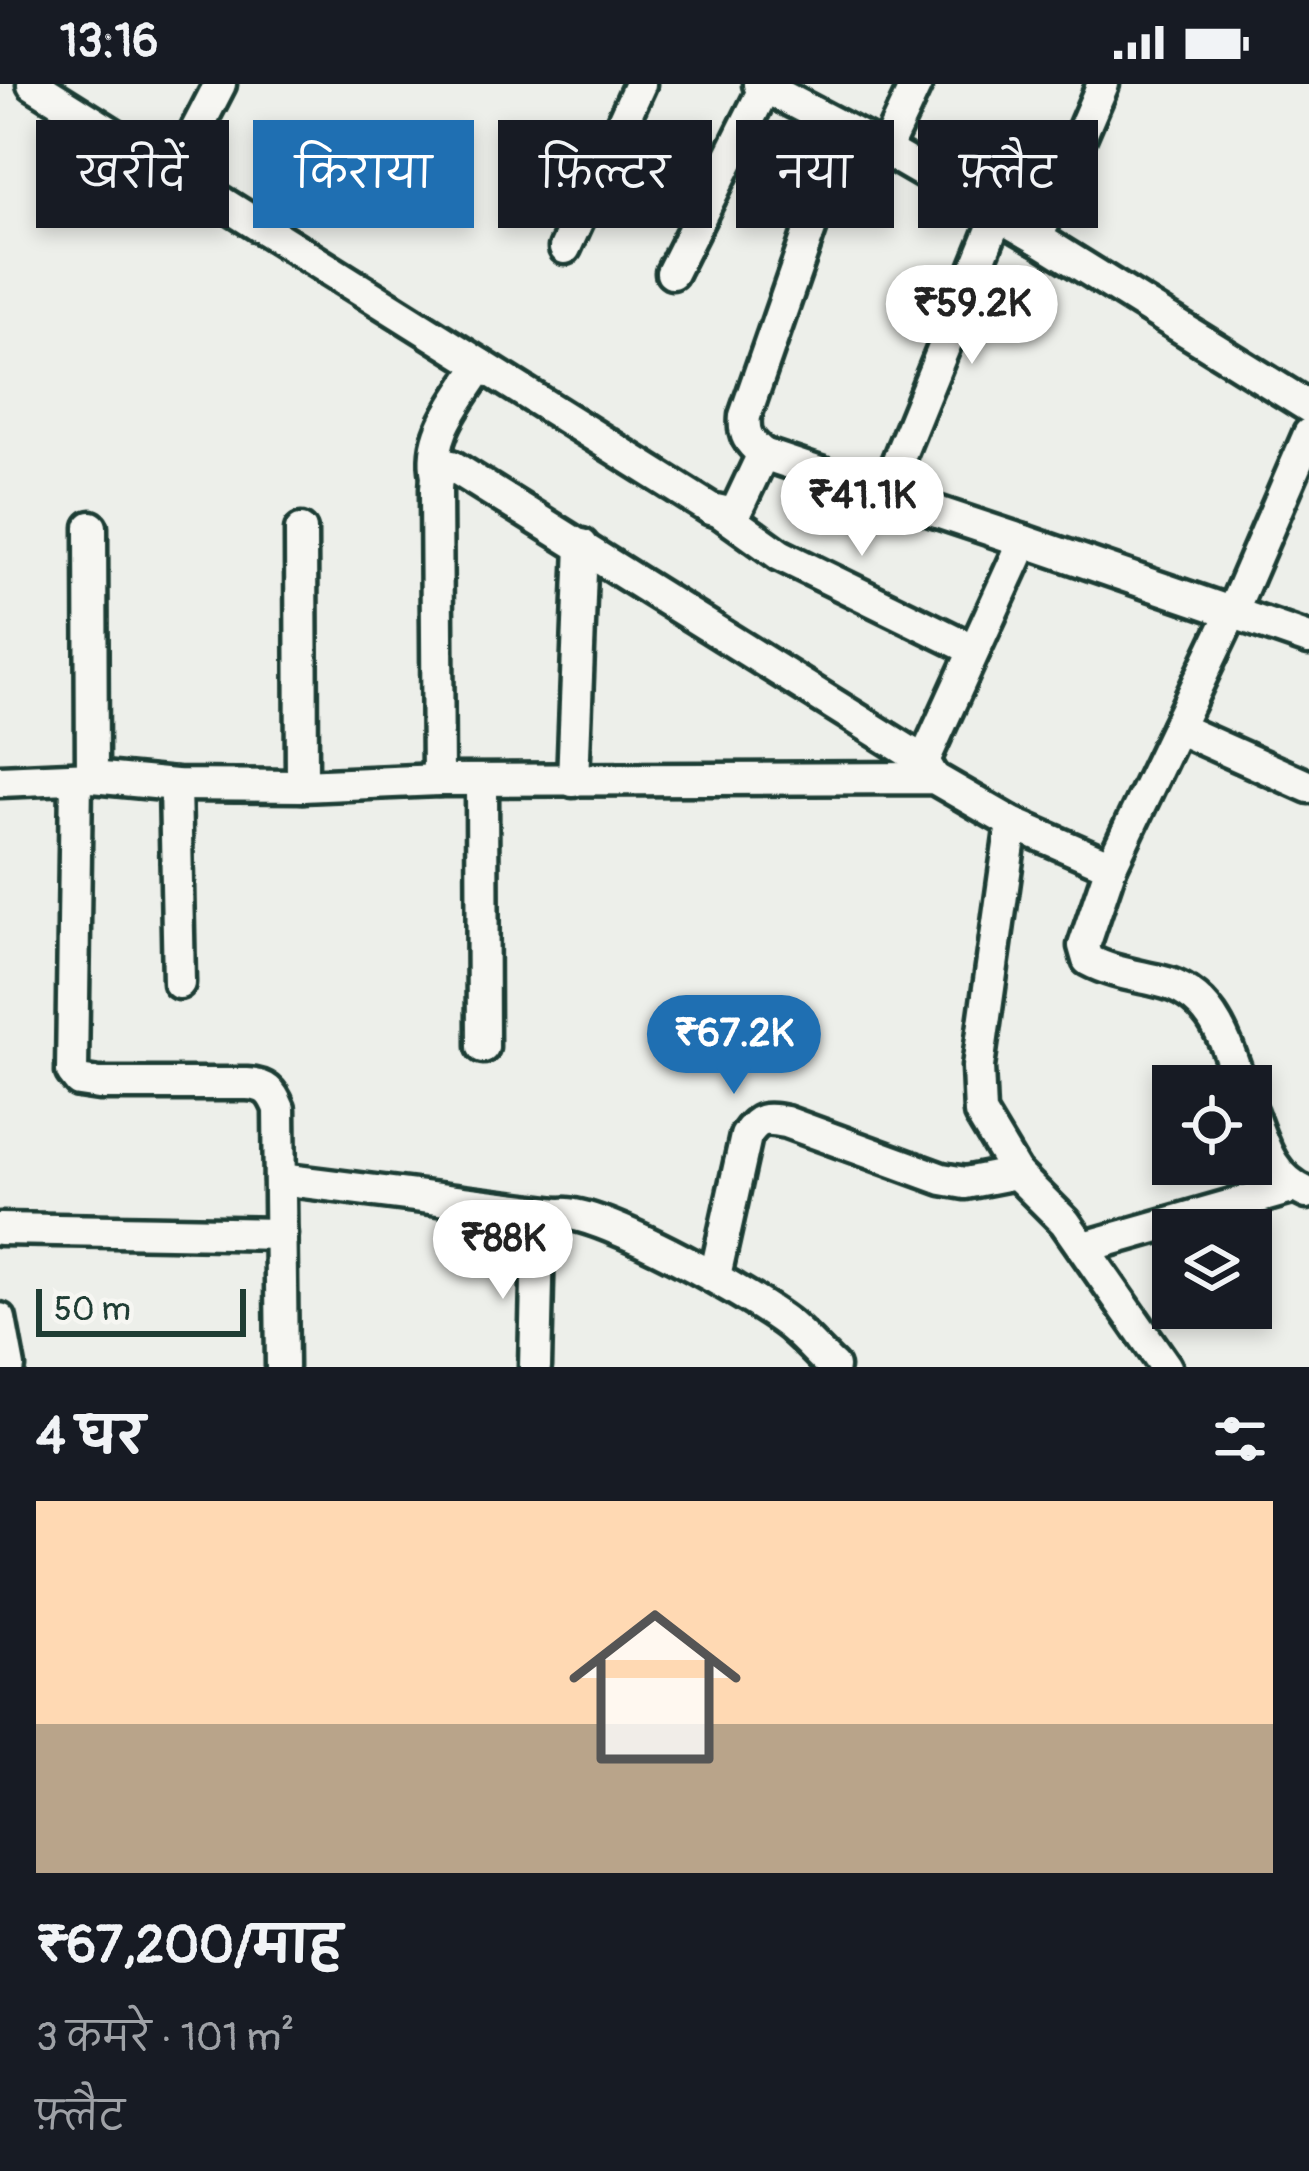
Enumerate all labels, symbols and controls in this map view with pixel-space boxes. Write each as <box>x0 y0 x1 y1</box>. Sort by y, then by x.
text: 13:16 <box>60 14 159 70</box>
chip: खरीदें <box>36 120 229 228</box>
chip: किराया <box>253 120 474 228</box>
chip: फ़िल्टर <box>498 120 712 228</box>
chip: नया <box>736 120 894 228</box>
chip: फ़्लैट <box>918 120 1098 228</box>
pin: ₹59.2K <box>874 265 1070 367</box>
text: ₹59.2K <box>913 279 1031 328</box>
pin: ₹41.1K <box>764 457 960 559</box>
text: ₹41.1K <box>808 471 916 520</box>
pin: ₹67.2K <box>636 995 832 1097</box>
text: ₹67.2K <box>674 1009 794 1058</box>
map controls <box>1152 1065 1272 1329</box>
button: locate <box>1152 1065 1272 1185</box>
pin: ₹88K <box>432 1200 574 1302</box>
button: layers <box>1152 1209 1272 1329</box>
text: ₹88K <box>460 1214 546 1263</box>
scale bar <box>36 1283 246 1336</box>
text: 50 m <box>54 1289 131 1330</box>
text: 4 घर <box>36 1405 145 1469</box>
icon: filters <box>1207 1406 1273 1472</box>
icon: home <box>547 1579 763 1795</box>
text: ₹67,200/माह <box>36 1914 342 1978</box>
text: 3 कमरे · 101 m² <box>36 2013 294 2062</box>
text: फ़्लैट <box>36 2092 125 2141</box>

